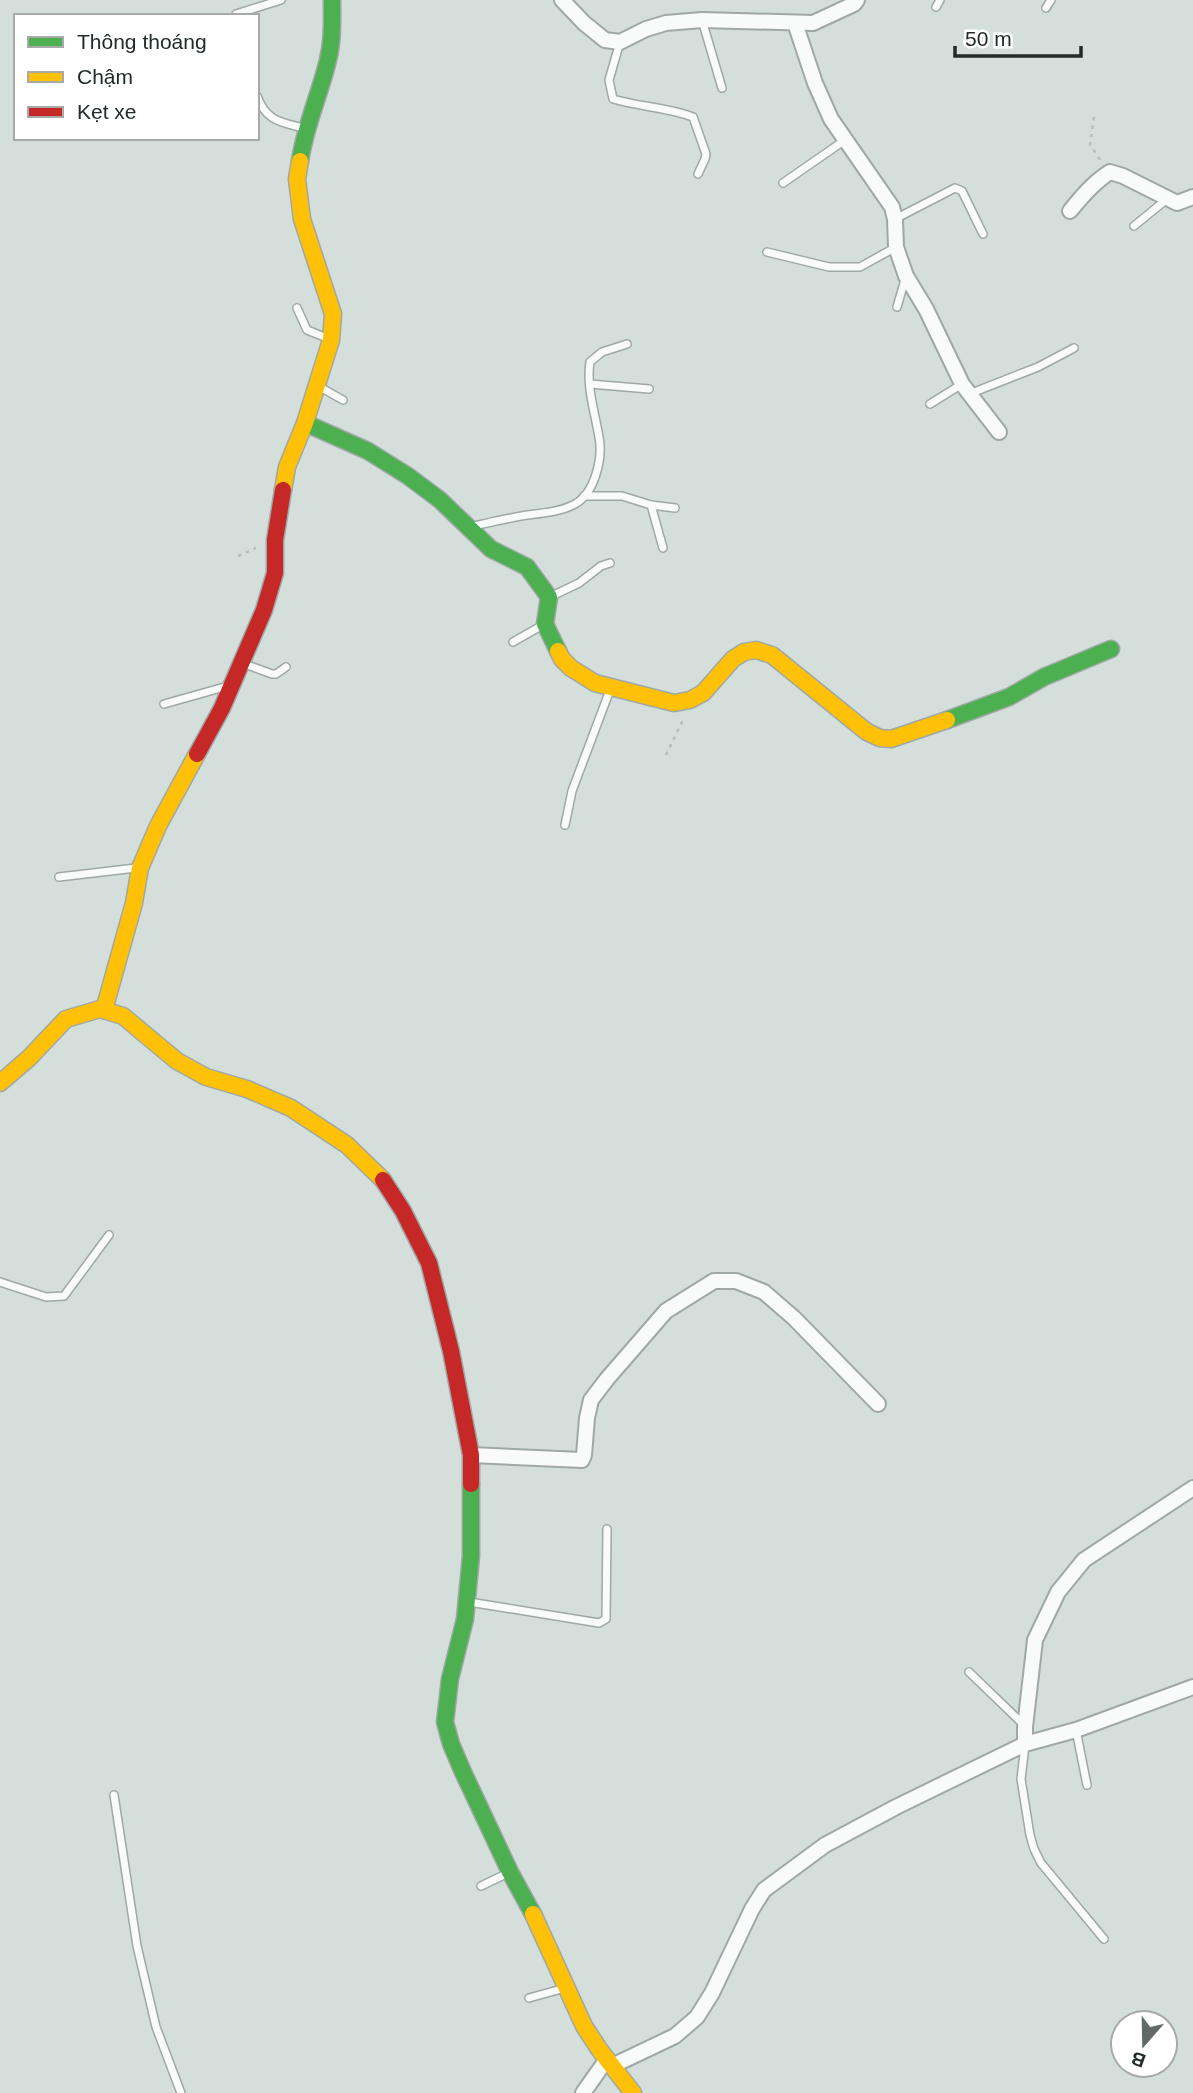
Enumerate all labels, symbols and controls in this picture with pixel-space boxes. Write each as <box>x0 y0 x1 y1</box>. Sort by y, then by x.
legend <box>14 14 259 140</box>
scale bar <box>955 14 1081 58</box>
text: 50 m <box>965 27 1012 50</box>
text: Thông thoáng <box>77 30 207 53</box>
text: Chậm <box>77 65 133 88</box>
text: Kẹt xe <box>77 100 137 123</box>
north arrow <box>1109 2009 1179 2079</box>
text: B <box>1128 2047 1148 2072</box>

